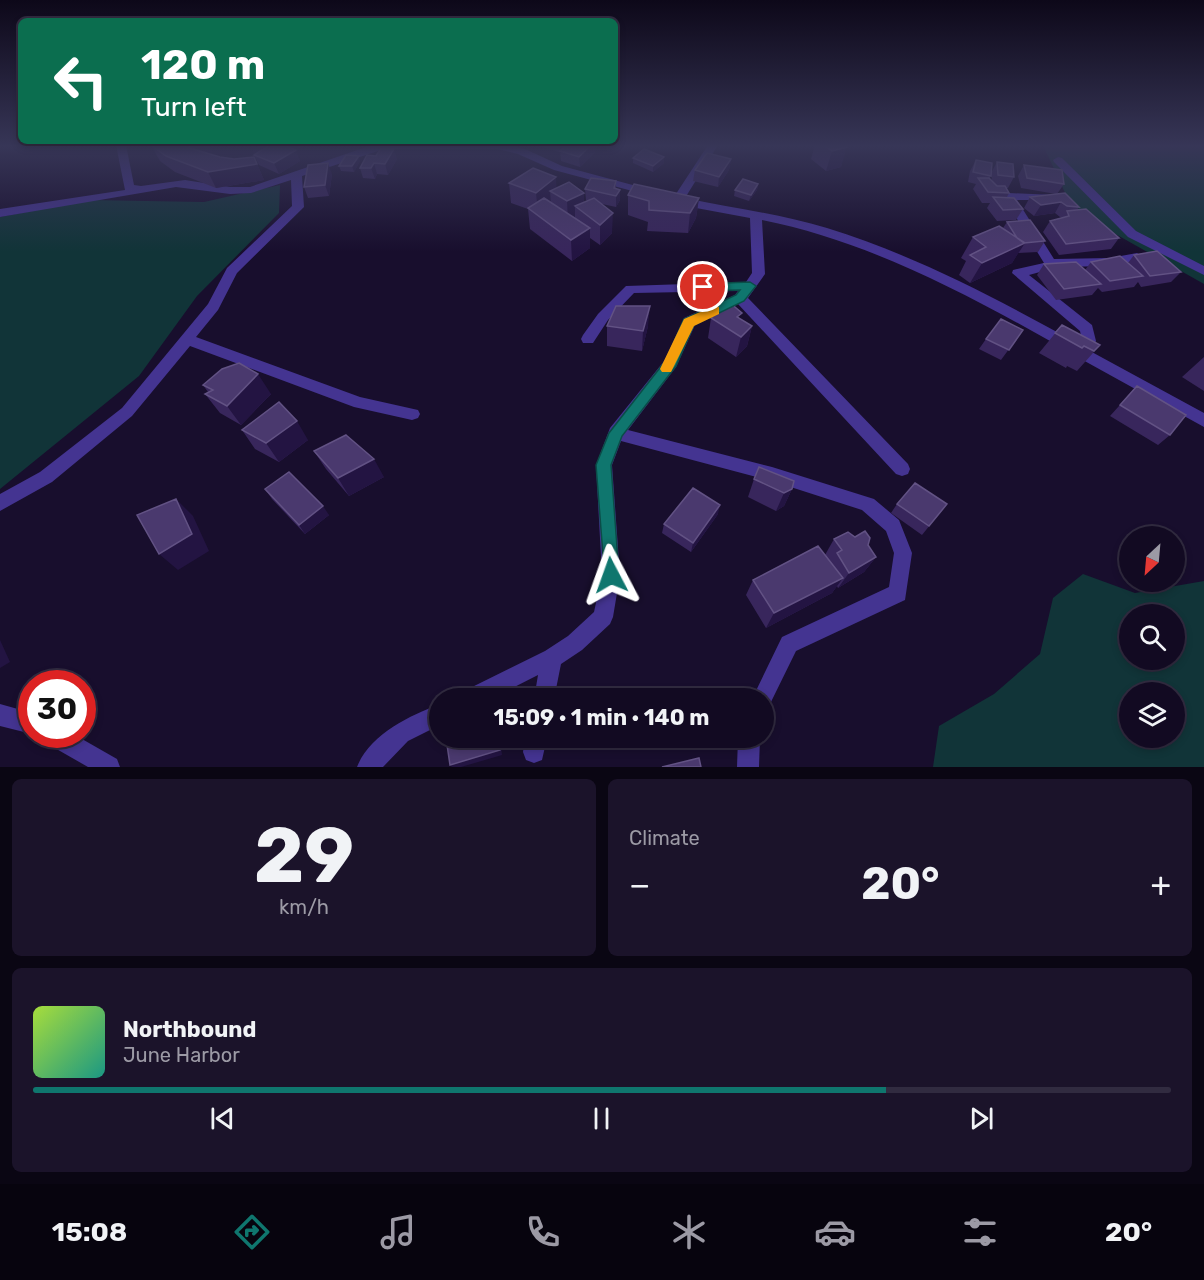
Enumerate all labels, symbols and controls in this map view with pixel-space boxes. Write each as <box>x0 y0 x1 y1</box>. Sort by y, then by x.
text: 120 m <box>141 40 265 90</box>
icon: left <box>42 42 120 120</box>
text: Turn left <box>141 91 246 123</box>
pin <box>677 261 728 312</box>
icon: arrive <box>686 270 719 303</box>
north arrow <box>1119 526 1185 592</box>
map controls <box>1119 526 1185 748</box>
position arrow <box>579 543 643 607</box>
button: search <box>1119 604 1185 670</box>
speed limit sign: 30 <box>18 670 96 748</box>
button: layers <box>1119 682 1185 748</box>
text: 15:09 · 1 min · 140 m <box>494 704 709 731</box>
text: 29 <box>254 809 354 902</box>
text: Climate <box>629 826 700 850</box>
text: 20° <box>861 857 940 910</box>
text: − <box>629 865 650 904</box>
text: + <box>1150 865 1171 904</box>
text: km/h <box>279 895 329 919</box>
text: Northbound <box>123 1016 256 1043</box>
text: June Harbor <box>123 1043 240 1067</box>
icon: previous <box>206 1102 239 1135</box>
icon: pause <box>585 1102 618 1135</box>
icon: next <box>965 1102 998 1135</box>
icon: directions <box>231 1211 273 1253</box>
icon: music <box>377 1211 419 1253</box>
icon: phone <box>522 1211 564 1253</box>
icon: climate <box>668 1211 710 1253</box>
icon: car <box>814 1211 856 1253</box>
icon: filters <box>959 1211 1001 1253</box>
text: 15:08 <box>52 1216 127 1248</box>
text: 20° <box>1105 1216 1152 1248</box>

